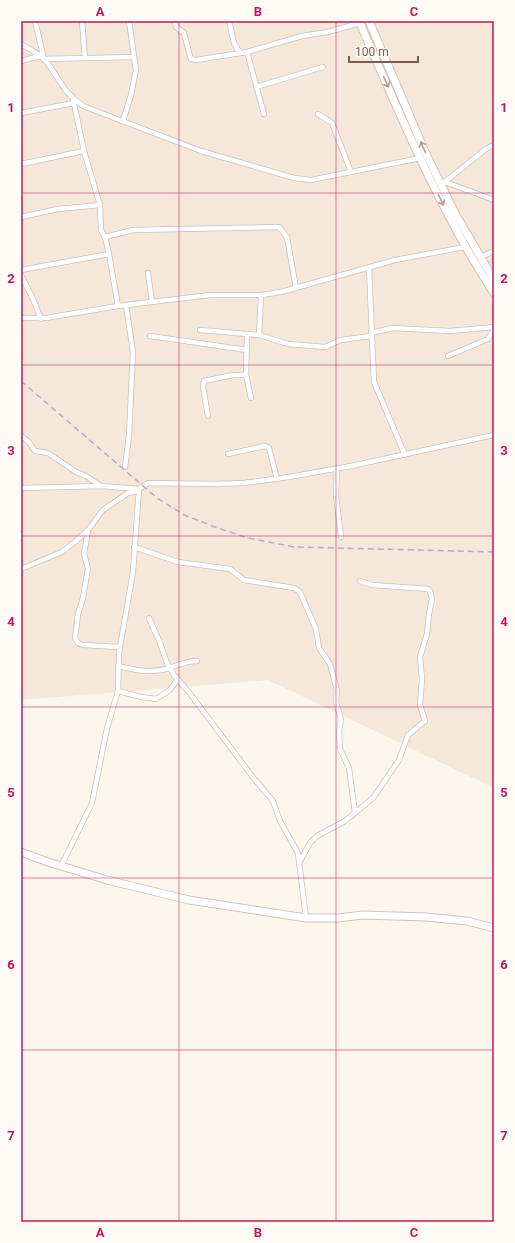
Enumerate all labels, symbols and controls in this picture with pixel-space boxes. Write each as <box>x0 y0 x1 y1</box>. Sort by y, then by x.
text: A <box>96 4 105 19</box>
text: B <box>254 4 262 19</box>
text: C <box>410 4 419 19</box>
scale bar <box>349 38 418 64</box>
text: 100 m <box>355 45 389 59</box>
one-way arrow <box>383 76 390 88</box>
text: 1 <box>7 100 15 115</box>
text: 1 <box>500 100 508 115</box>
one-way arrow <box>419 141 426 153</box>
one-way arrow <box>438 194 445 206</box>
text: 2 <box>7 271 15 286</box>
text: 2 <box>500 271 508 286</box>
text: 3 <box>7 443 15 458</box>
text: 3 <box>500 443 508 458</box>
text: 4 <box>7 614 15 629</box>
text: 4 <box>500 614 508 629</box>
text: 5 <box>7 785 15 800</box>
text: 5 <box>500 785 508 800</box>
text: 6 <box>7 957 15 972</box>
text: 6 <box>500 957 508 972</box>
text: 7 <box>7 1128 15 1143</box>
text: 7 <box>500 1128 508 1143</box>
text: A <box>96 1225 105 1240</box>
text: B <box>254 1225 262 1240</box>
text: C <box>410 1225 419 1240</box>

